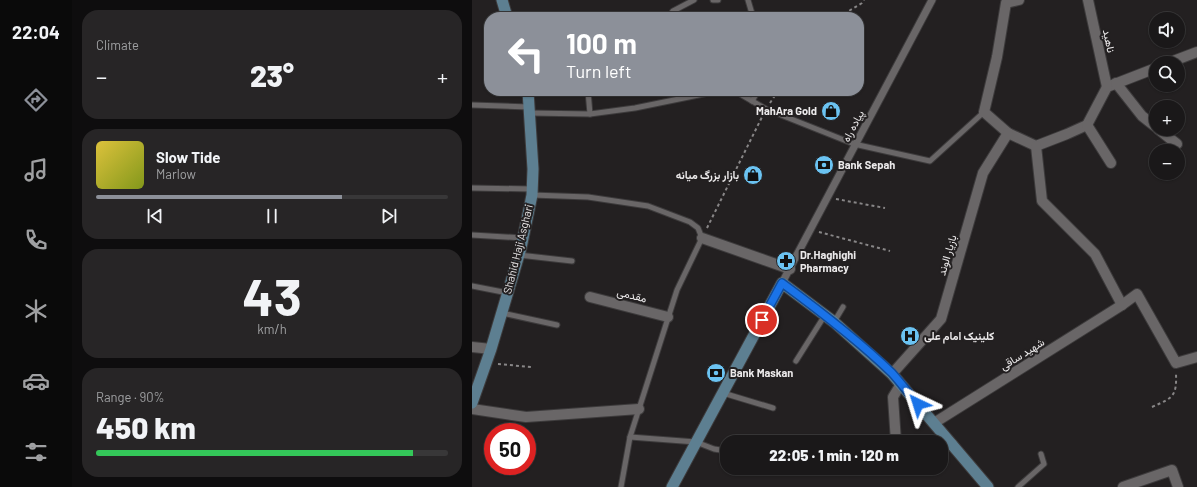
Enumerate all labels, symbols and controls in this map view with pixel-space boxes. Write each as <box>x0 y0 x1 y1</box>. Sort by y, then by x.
map controls <box>1149 12 1185 180</box>
button: sound <box>1149 12 1185 48</box>
text: 22:04 <box>12 21 60 43</box>
text: 100 m <box>566 26 637 60</box>
icon: left <box>500 28 552 80</box>
street label: ناهید <box>1100 28 1118 54</box>
text: Climate <box>96 37 139 53</box>
button: search <box>1149 56 1185 92</box>
text: 23° <box>250 57 294 93</box>
text: Turn left <box>566 60 632 82</box>
text: − <box>96 63 107 89</box>
text: + <box>437 63 448 89</box>
icon: directions <box>22 86 50 114</box>
shop icon: MahAra Gold <box>820 100 842 122</box>
button: + <box>1149 100 1185 136</box>
place label: MahAra Gold <box>756 104 817 117</box>
street label: پیاده راه <box>839 108 868 145</box>
button: − <box>1149 144 1185 180</box>
text: Slow Tide <box>156 148 220 166</box>
bank icon: Bank Sepah <box>813 154 835 176</box>
icon: music <box>22 156 50 184</box>
place label: Bank Sepah <box>838 158 895 171</box>
shop icon: بازار بزرگ میانه <box>742 164 764 186</box>
text: Marlow <box>156 166 196 182</box>
place label: بازار بزرگ میانه <box>676 168 739 182</box>
street label: Shahid Haji Asghari <box>500 203 535 295</box>
icon: previous <box>144 205 166 227</box>
icon: pause <box>261 205 283 227</box>
icon: next <box>378 205 400 227</box>
icon: phone <box>22 226 50 254</box>
street label: بازیار الوند <box>935 233 959 277</box>
place label: Dr.Haghighi Pharmacy <box>800 248 856 274</box>
pharmacy icon: Dr.Haghighi Pharmacy <box>775 250 797 272</box>
text: 43 <box>242 264 302 326</box>
street label: مقدمی <box>616 285 649 306</box>
icon: climate <box>22 297 50 325</box>
pin <box>745 303 779 337</box>
icon: arrive <box>751 309 773 331</box>
text: km/h <box>257 321 287 337</box>
hospital icon: کلینیک امام علی <box>899 325 921 347</box>
place label: کلینیک امام علی <box>924 329 994 344</box>
street label: شهید ساقی <box>997 335 1047 373</box>
bank icon: Bank Maskan <box>705 362 727 384</box>
place label: Bank Maskan <box>730 366 793 379</box>
icon: car <box>22 367 50 395</box>
position arrow <box>897 383 939 425</box>
text: Range · 90% <box>96 389 165 405</box>
text: 450 km <box>96 409 196 445</box>
speed limit sign: 50 <box>484 423 536 475</box>
icon: filters <box>22 438 50 466</box>
text: 22:05 · 1 min · 120 m <box>769 446 899 464</box>

